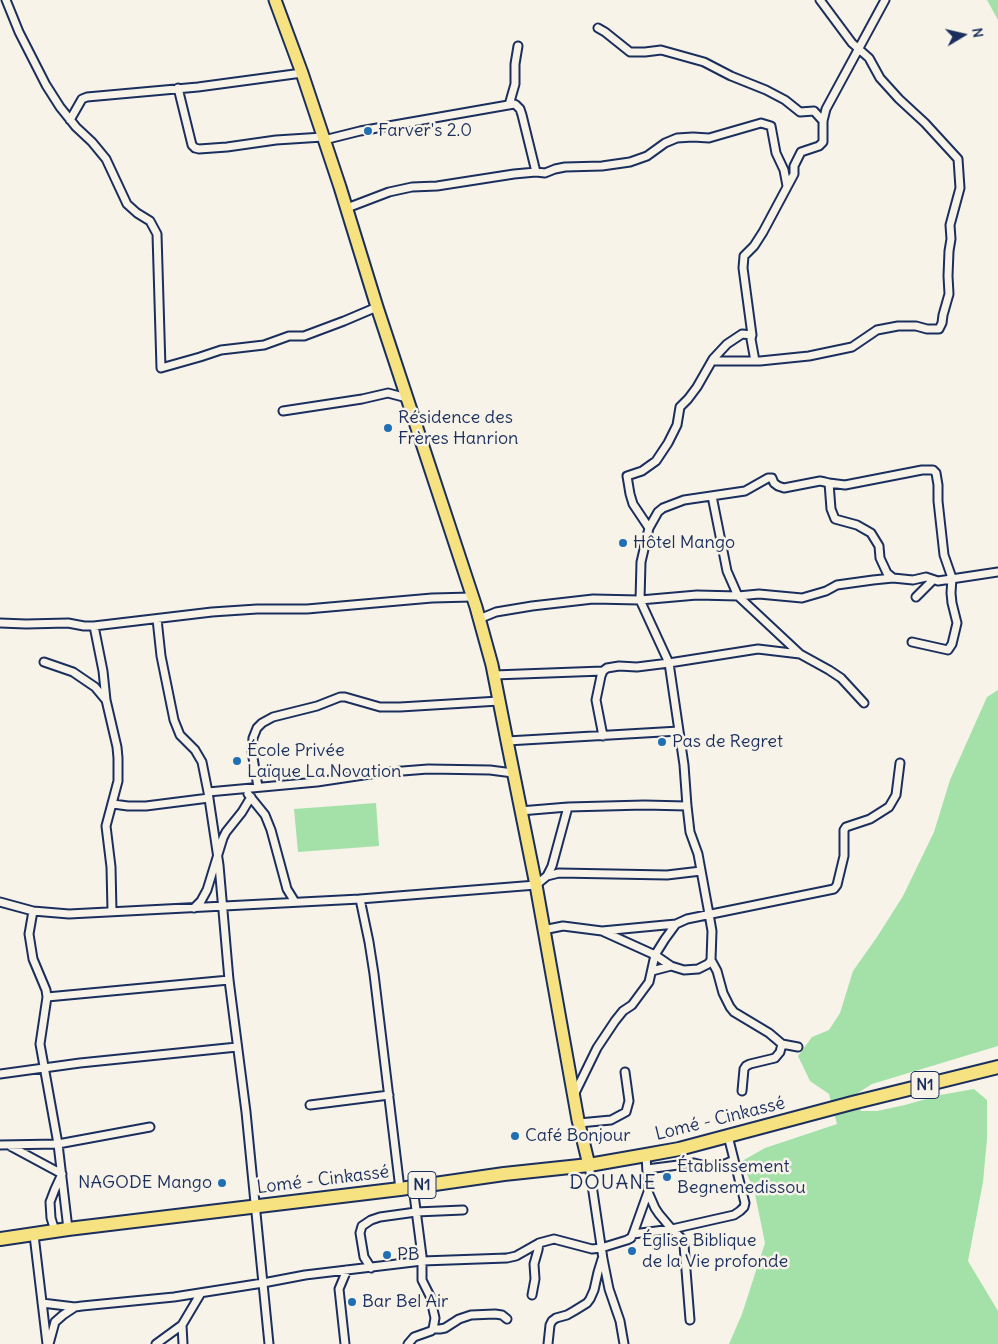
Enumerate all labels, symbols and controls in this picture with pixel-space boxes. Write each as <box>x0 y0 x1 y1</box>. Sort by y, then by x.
north arrow <box>938 10 988 60</box>
text: N <box>968 26 987 39</box>
place label: Farver's 2.0 <box>378 120 472 142</box>
marker: Farver's 2.0 <box>362 125 374 137</box>
place label: Résidence des Frères Hanrion <box>398 407 518 449</box>
marker: Résidence des Frères Hanrion <box>382 422 394 434</box>
place label: Hôtel Mango <box>633 532 735 554</box>
marker: Hôtel Mango <box>617 537 629 549</box>
place label: Pas de Regret <box>672 731 783 753</box>
marker: Pas de Regret <box>656 736 668 748</box>
place label: École Privée Laïque La Novation <box>247 740 402 782</box>
marker: École Privée Laïque La Novation <box>231 755 243 767</box>
road number: N1 <box>911 1072 939 1098</box>
street label: Lomé - Cinkassé <box>653 1092 787 1146</box>
place label: Café Bonjour <box>525 1125 631 1147</box>
marker: Café Bonjour <box>509 1130 521 1142</box>
place label: Établissement Begnemedissou <box>677 1156 806 1198</box>
street label: Lomé - Cinkassé <box>256 1161 390 1199</box>
district label: DOUANE <box>568 1171 658 1195</box>
marker: Établissement Begnemedissou <box>661 1171 673 1183</box>
place label: NAGODE Mango <box>78 1172 212 1194</box>
road number: N1 <box>408 1172 436 1198</box>
marker: NAGODE Mango <box>216 1177 228 1189</box>
place label: Église Biblique de la Vie profonde <box>642 1230 788 1272</box>
place label: PB <box>397 1244 420 1266</box>
marker: Église Biblique de la Vie profonde <box>626 1245 638 1257</box>
marker: PB <box>381 1249 393 1261</box>
place label: Bar Bel Air <box>362 1291 448 1313</box>
marker: Bar Bel Air <box>346 1296 358 1308</box>

